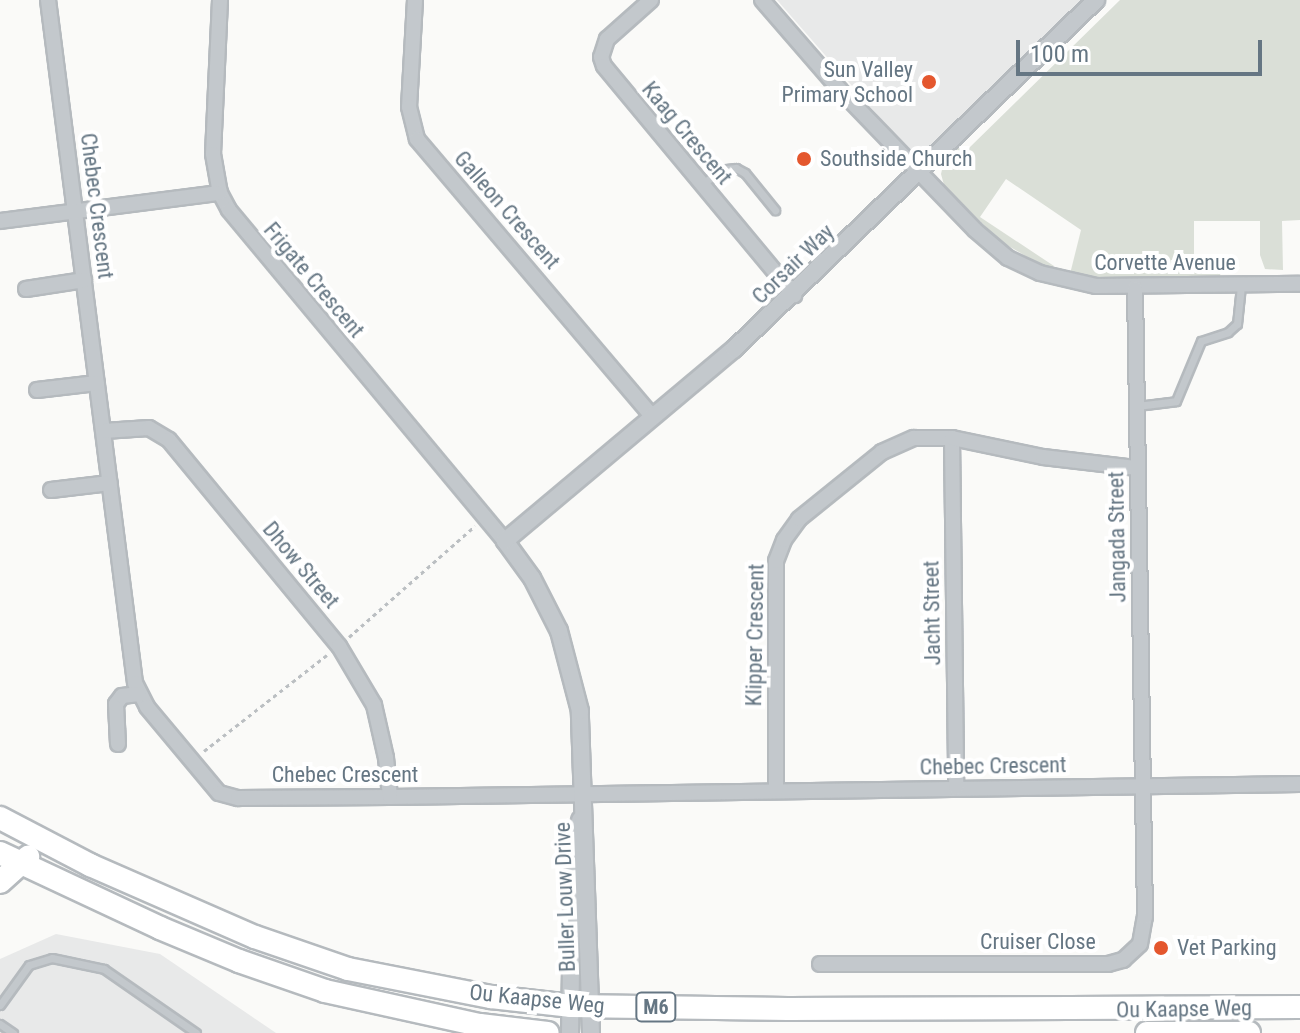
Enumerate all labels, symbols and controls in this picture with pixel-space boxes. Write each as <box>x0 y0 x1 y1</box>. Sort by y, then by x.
scale bar <box>1020 24 1266 74</box>
text: 100 m <box>1030 40 1089 68</box>
place label: Sun Valley Primary School <box>782 56 913 108</box>
marker: Sun Valley Primary School <box>920 73 938 91</box>
street label: Kaag Crescent <box>636 76 738 190</box>
street label: Chebec Crescent <box>75 132 119 280</box>
street label: Galleon Crescent <box>449 146 565 274</box>
place label: Southside Church <box>820 146 973 172</box>
marker: Southside Church <box>795 150 813 168</box>
street label: Frigate Crescent <box>258 217 370 343</box>
street label: Corsair Way <box>747 219 839 309</box>
street label: Corvette Avenue <box>1094 250 1236 276</box>
street label: Jangada Street <box>1103 471 1131 603</box>
street label: Dhow Street <box>257 516 345 614</box>
street label: Jacht Street <box>918 560 946 666</box>
street label: Klipper Crescent <box>741 563 769 707</box>
street label: Chebec Crescent <box>919 752 1067 780</box>
street label: Chebec Crescent <box>272 762 418 788</box>
street label: Buller Louw Drive <box>549 821 581 973</box>
street label: Cruiser Close <box>980 929 1096 955</box>
place label: Vet Parking <box>1177 935 1277 961</box>
marker: Vet Parking <box>1152 939 1170 957</box>
street label: Ou Kaapse Weg <box>468 979 606 1019</box>
road number: M6 <box>634 991 678 1023</box>
street label: Ou Kaapse Weg <box>1116 995 1252 1023</box>

